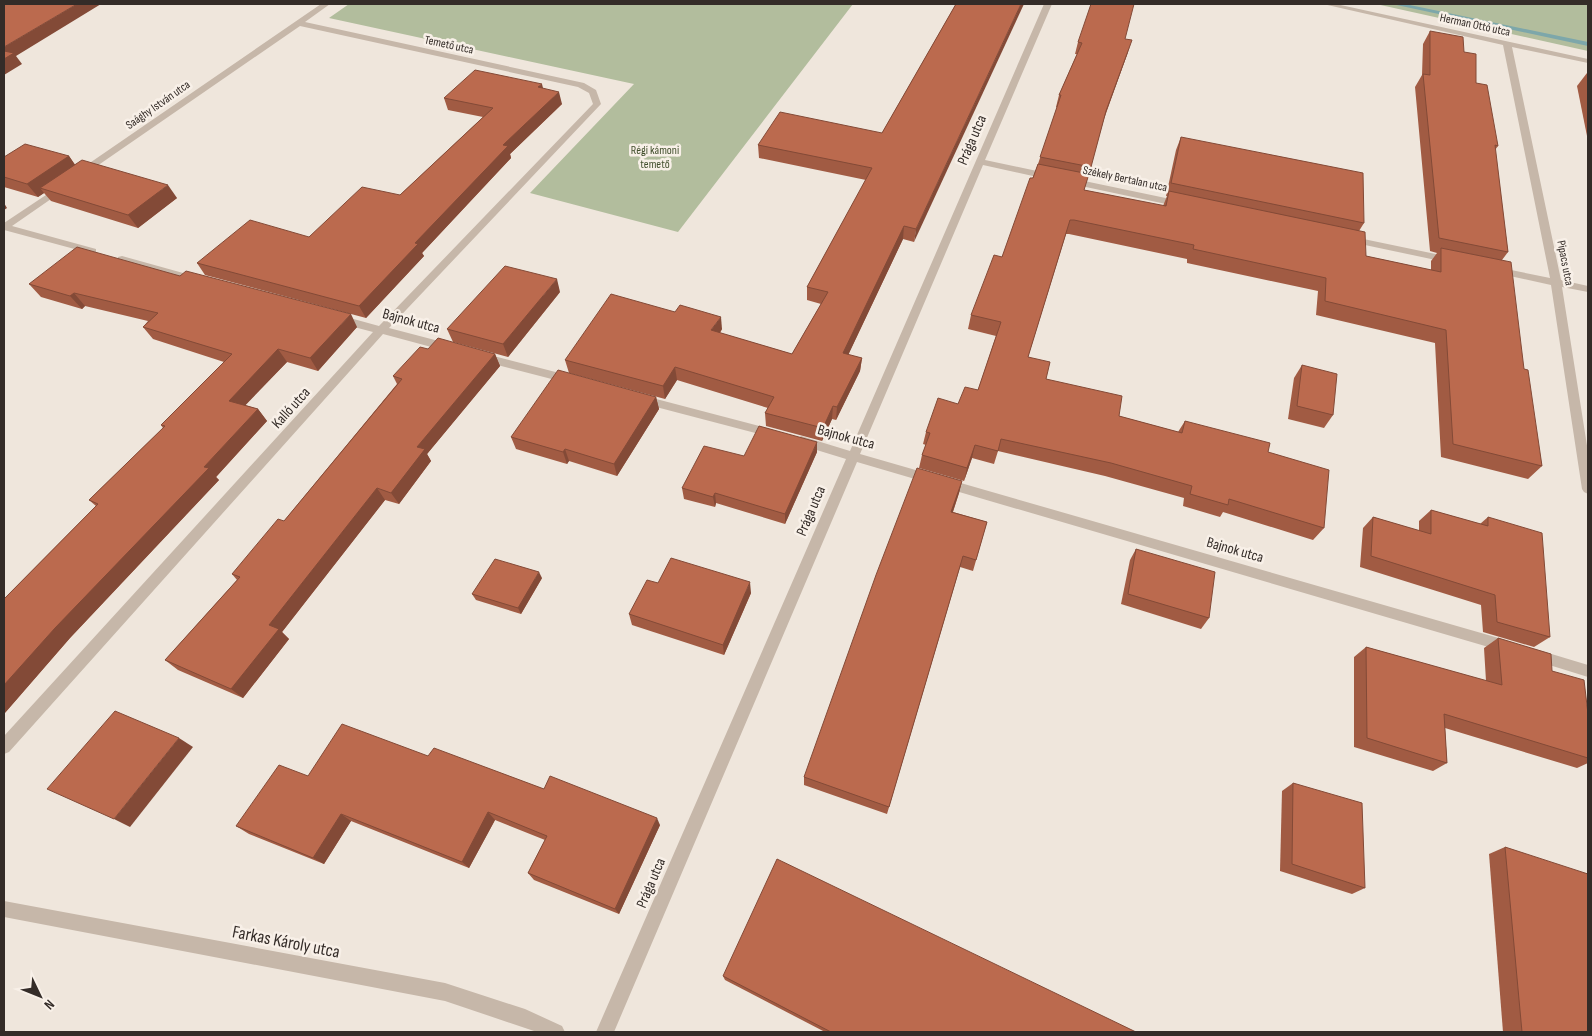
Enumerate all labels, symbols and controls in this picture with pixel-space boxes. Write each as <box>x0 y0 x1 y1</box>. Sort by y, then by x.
street label: Herman Ottó utca <box>1438 10 1512 40</box>
street label: Temető utca <box>423 32 475 58</box>
street label: Saághy István utca <box>123 77 193 133</box>
street label: Prága utca <box>953 112 991 168</box>
park label: Régi kámoni temető <box>631 143 679 172</box>
street label: Székely Bertalan utca <box>1081 163 1169 195</box>
street label: Pipacs utca <box>1553 239 1577 287</box>
street label: Bajnok utca <box>380 304 442 338</box>
street label: Kalló utca <box>268 383 315 433</box>
street label: Bajnok utca <box>815 420 877 454</box>
street label: Prága utca <box>792 483 830 539</box>
street label: Bajnok utca <box>1204 533 1266 567</box>
street label: Prága utca <box>632 855 670 911</box>
street label: Farkas Károly utca <box>231 921 342 963</box>
north arrow <box>15 971 65 1021</box>
text: N <box>40 996 58 1013</box>

